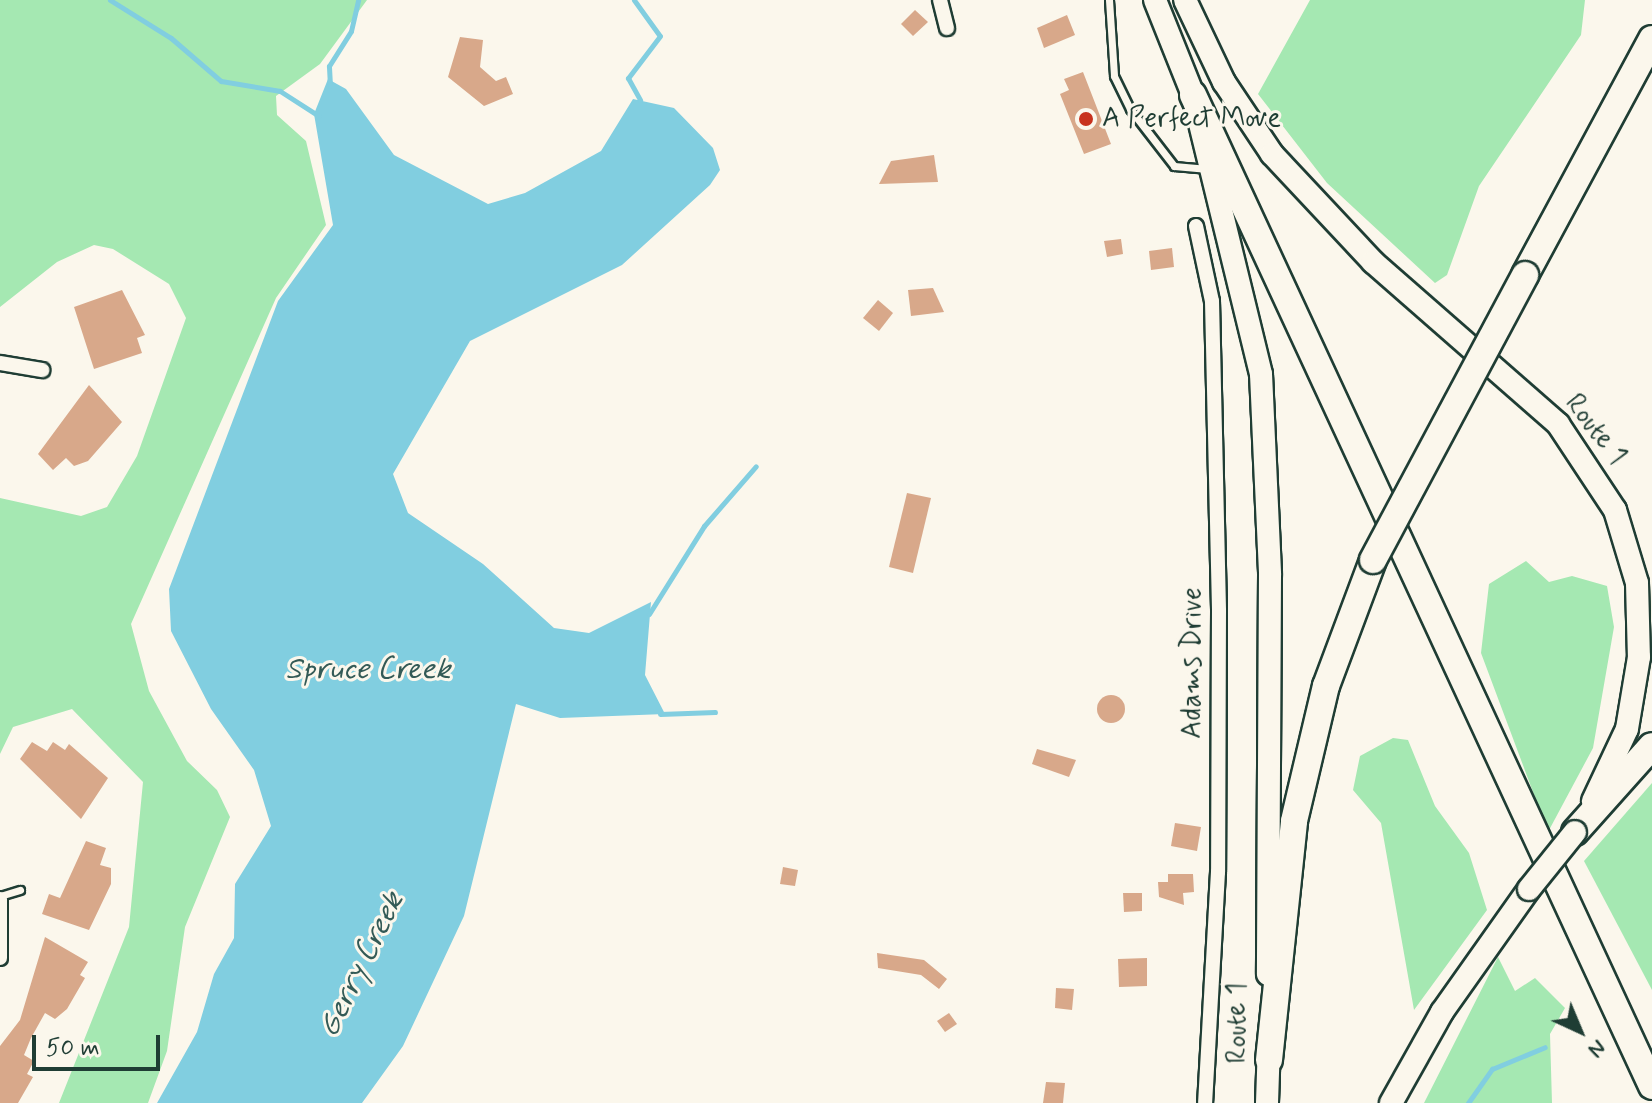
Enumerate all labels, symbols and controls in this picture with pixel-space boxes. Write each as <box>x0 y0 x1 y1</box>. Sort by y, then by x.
place label: A Perfect Move <box>1102 102 1280 136</box>
marker: A Perfect Move <box>1077 110 1095 128</box>
street label: Route 1 <box>1557 388 1633 472</box>
street label: Adams Drive <box>1176 587 1210 739</box>
water label: Spruce Creek <box>284 652 452 688</box>
water label: Gerry Creek <box>311 886 413 1044</box>
street label: Route 1 <box>1221 982 1255 1064</box>
north arrow <box>1540 991 1620 1071</box>
scale bar <box>36 1019 164 1069</box>
text: 50 m <box>46 1033 100 1064</box>
text: N <box>1582 1033 1612 1063</box>

